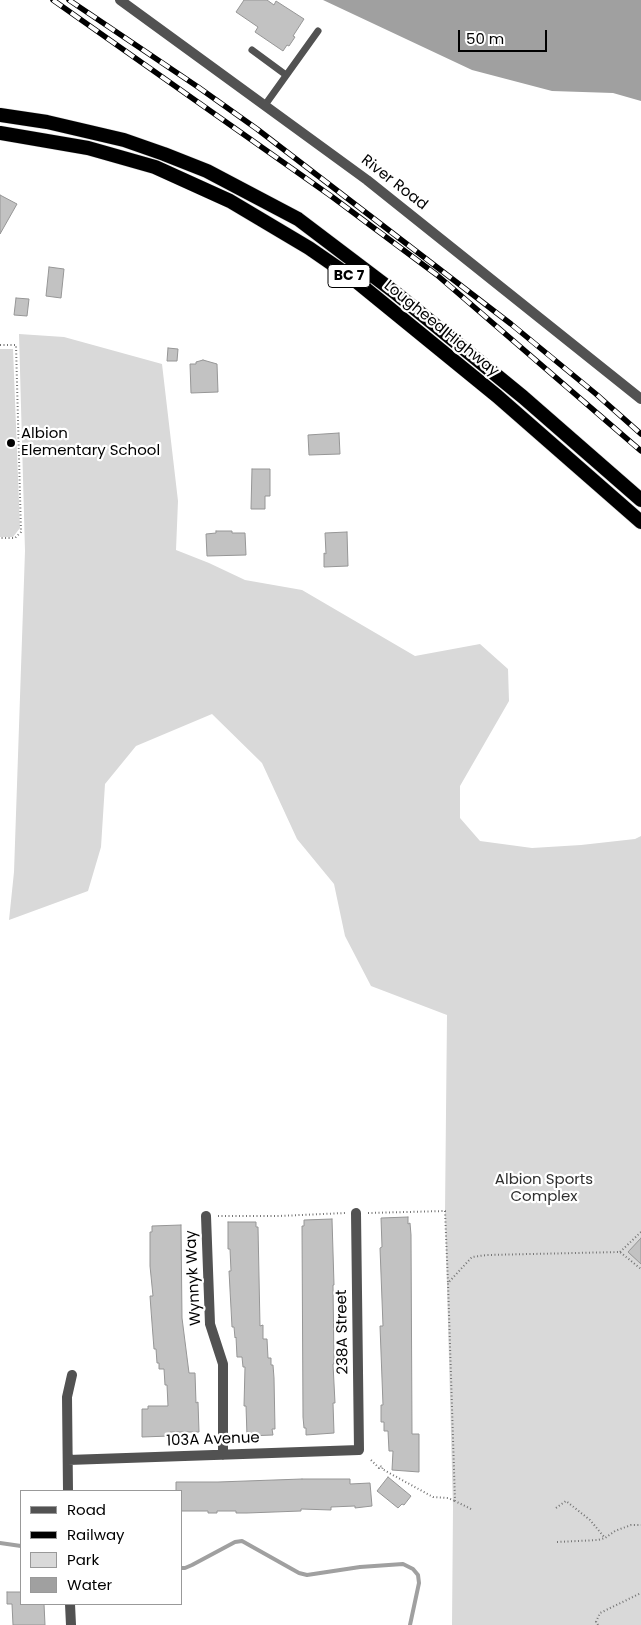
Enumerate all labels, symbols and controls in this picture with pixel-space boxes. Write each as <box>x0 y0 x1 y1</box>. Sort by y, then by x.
scale bar <box>461 20 550 52</box>
text: 50 m <box>466 28 504 49</box>
street label: River Road <box>357 152 431 214</box>
road number: BC 7 <box>328 264 370 288</box>
street label: Lougheed Highway <box>380 277 502 381</box>
place label: Albion Elementary School <box>21 425 160 460</box>
marker: Albion Elementary School <box>5 437 17 449</box>
park label: Albion Sports Complex <box>495 1171 593 1206</box>
street label: Wynnyk Way <box>183 1230 205 1326</box>
street label: 238A Street <box>333 1289 353 1375</box>
street label: 103A Avenue <box>166 1429 260 1451</box>
legend <box>20 1490 182 1605</box>
text: Road <box>67 1499 106 1520</box>
text: Railway <box>67 1524 125 1545</box>
text: Park <box>67 1549 99 1570</box>
text: Water <box>67 1574 112 1595</box>

